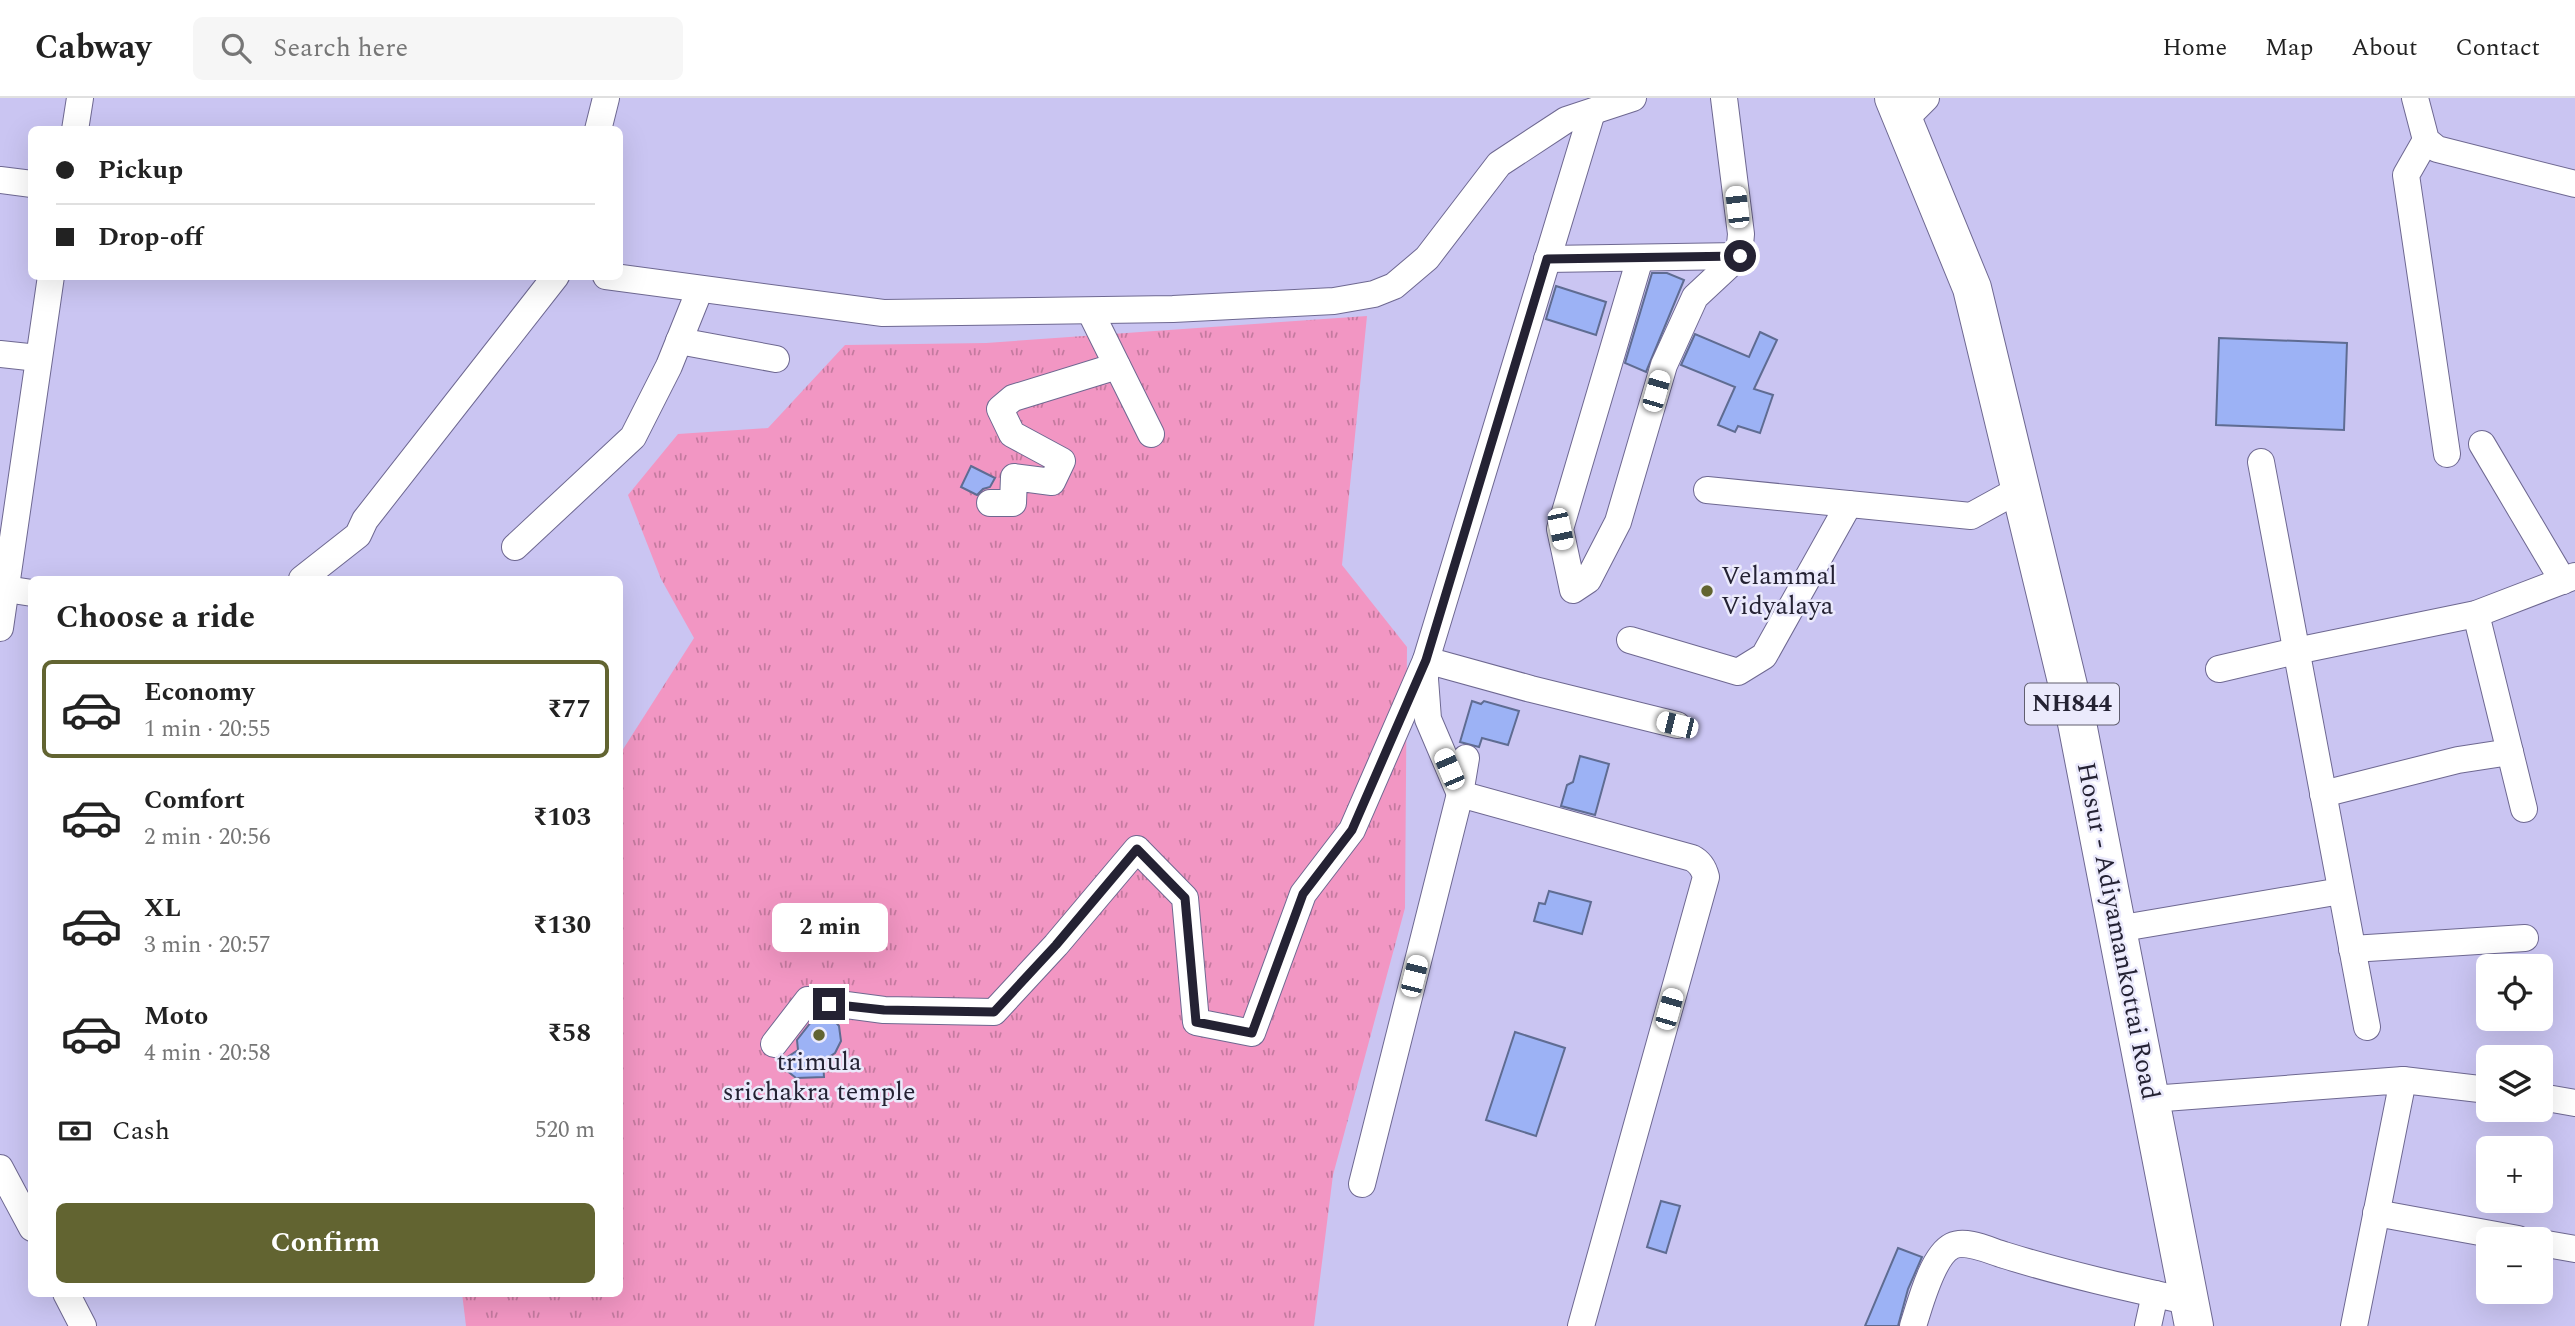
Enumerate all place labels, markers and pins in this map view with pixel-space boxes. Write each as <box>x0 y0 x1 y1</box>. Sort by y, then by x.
place label: Velammal Vidyalaya <box>1721 556 1837 626</box>
marker: Velammal Vidyalaya <box>1699 583 1715 599</box>
marker: trimula srichakra temple <box>811 1027 827 1043</box>
place label: trimula srichakra temple <box>722 1042 916 1112</box>

